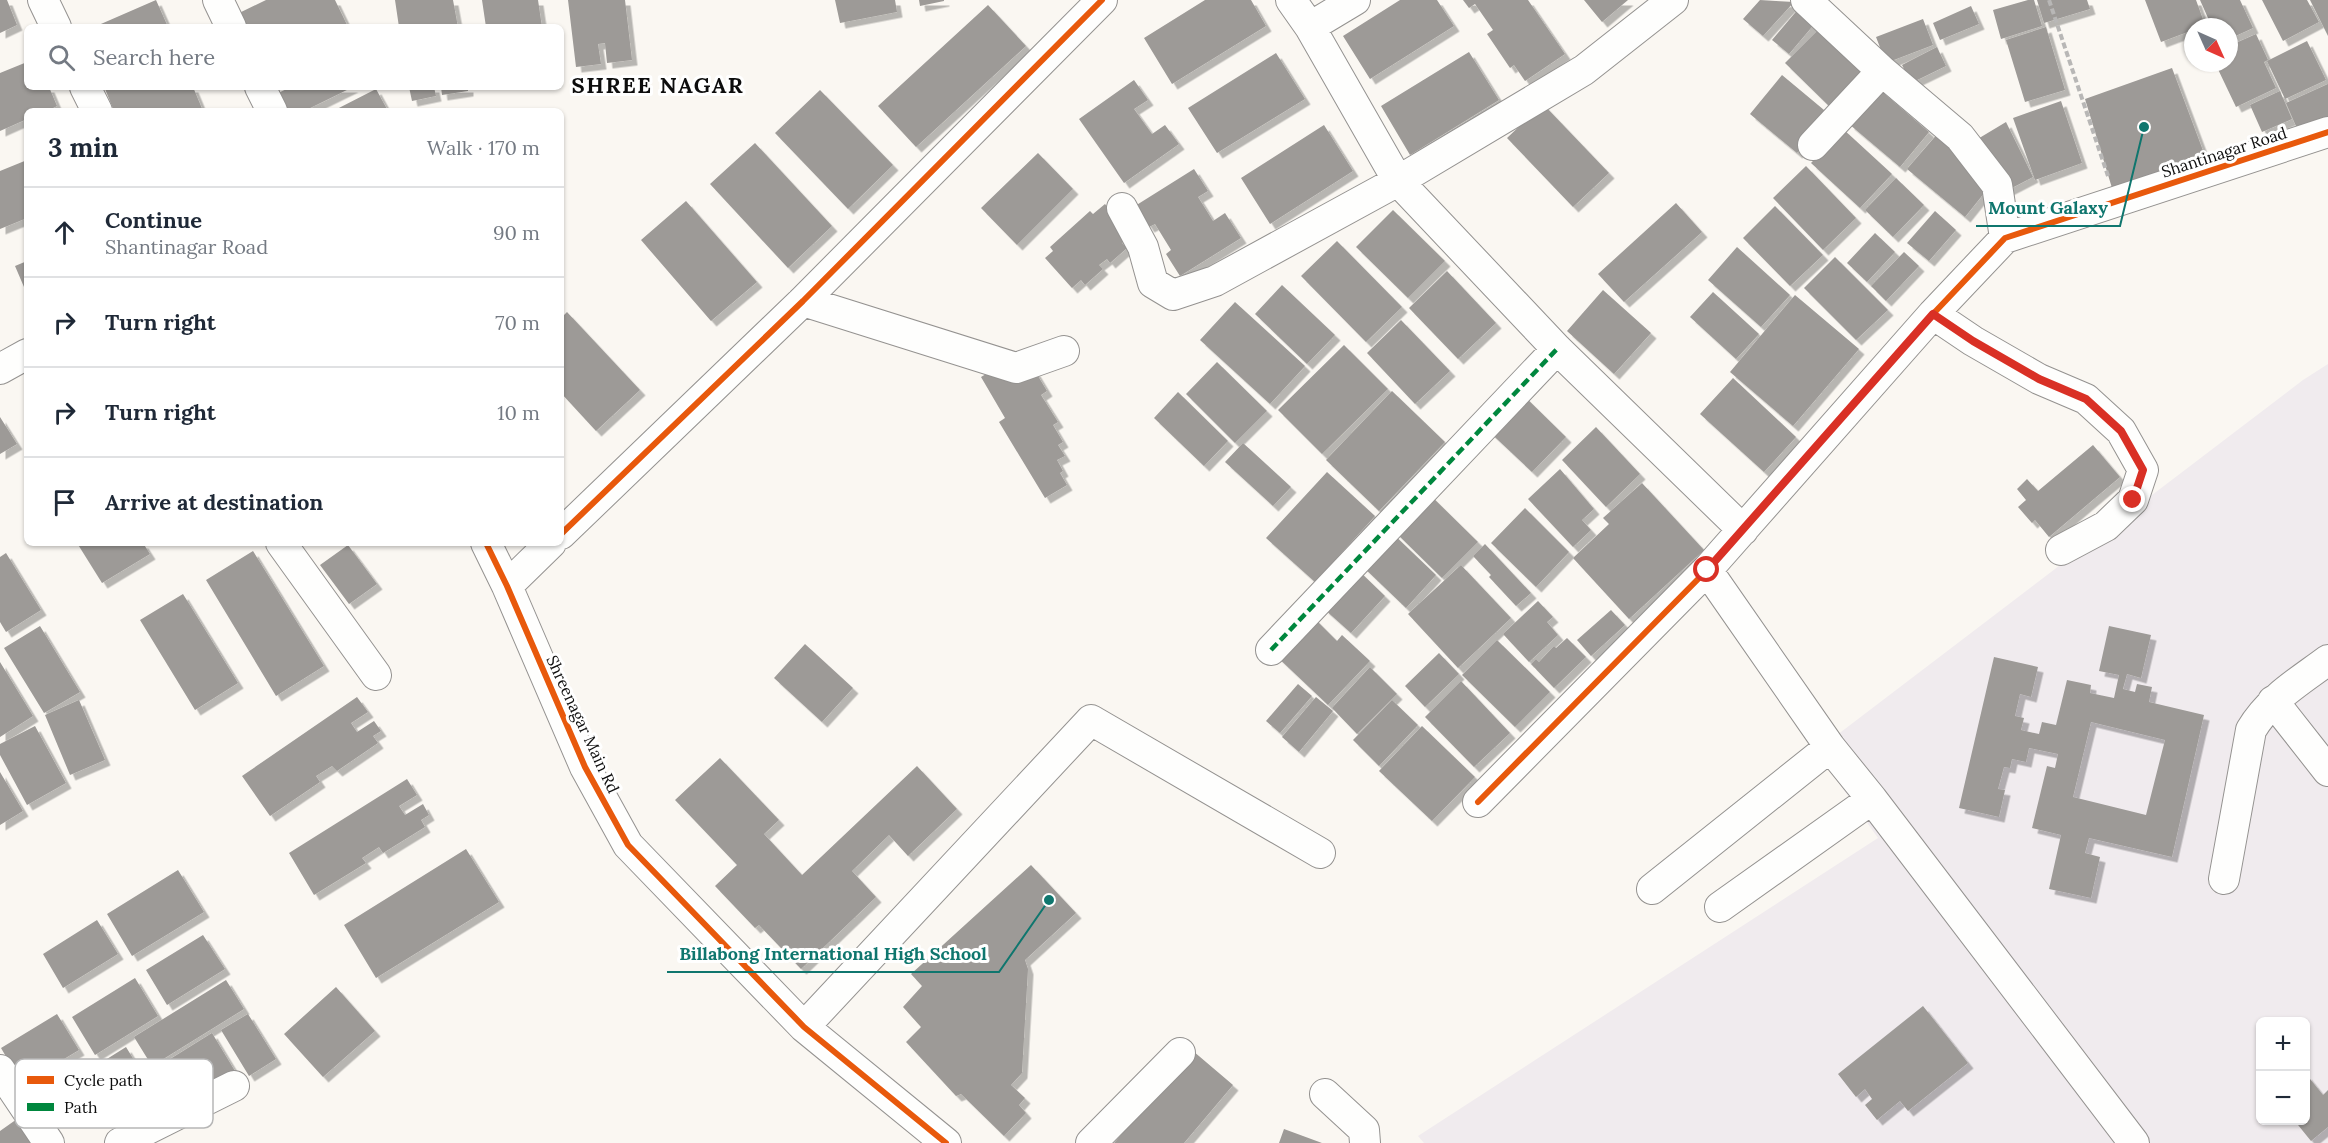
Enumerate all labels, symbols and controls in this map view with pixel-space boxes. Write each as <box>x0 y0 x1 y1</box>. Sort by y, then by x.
north arrow <box>2184 18 2238 72</box>
search box <box>24 24 564 90</box>
icon: search <box>45 41 78 74</box>
text: Search here <box>93 43 215 71</box>
district label: SHREE NAGAR <box>572 71 744 99</box>
street label: Shantinagar Road <box>2159 122 2290 182</box>
text: 3 min <box>48 131 118 164</box>
text: Walk · 170 m <box>427 135 540 160</box>
callout: Mount Galaxy <box>1976 190 2120 226</box>
text: Mount Galaxy <box>1988 196 2108 219</box>
text: Continue <box>105 206 202 234</box>
icon: ahead <box>48 216 81 249</box>
text: 90 m <box>493 220 540 245</box>
text: Shantinagar Road <box>105 234 268 259</box>
icon: right <box>48 306 81 339</box>
text: Turn right <box>105 308 216 336</box>
text: 70 m <box>495 310 540 335</box>
icon: right <box>48 396 81 429</box>
text: Turn right <box>105 398 216 426</box>
text: 10 m <box>497 400 540 425</box>
icon: arrive <box>48 486 81 519</box>
route end <box>2119 486 2145 512</box>
text: Arrive at destination <box>105 488 323 516</box>
route start <box>1693 556 1719 582</box>
street label: Shreenagar Main Rd <box>542 652 624 797</box>
callout: Billabong International High School <box>667 936 999 972</box>
text: Billabong International High School <box>679 942 987 965</box>
map controls <box>2256 1017 2310 1125</box>
button: + <box>2256 1017 2310 1071</box>
legend <box>15 1059 213 1128</box>
text: Cycle path <box>64 1070 143 1090</box>
button: − <box>2256 1071 2310 1125</box>
text: Path <box>64 1097 98 1117</box>

